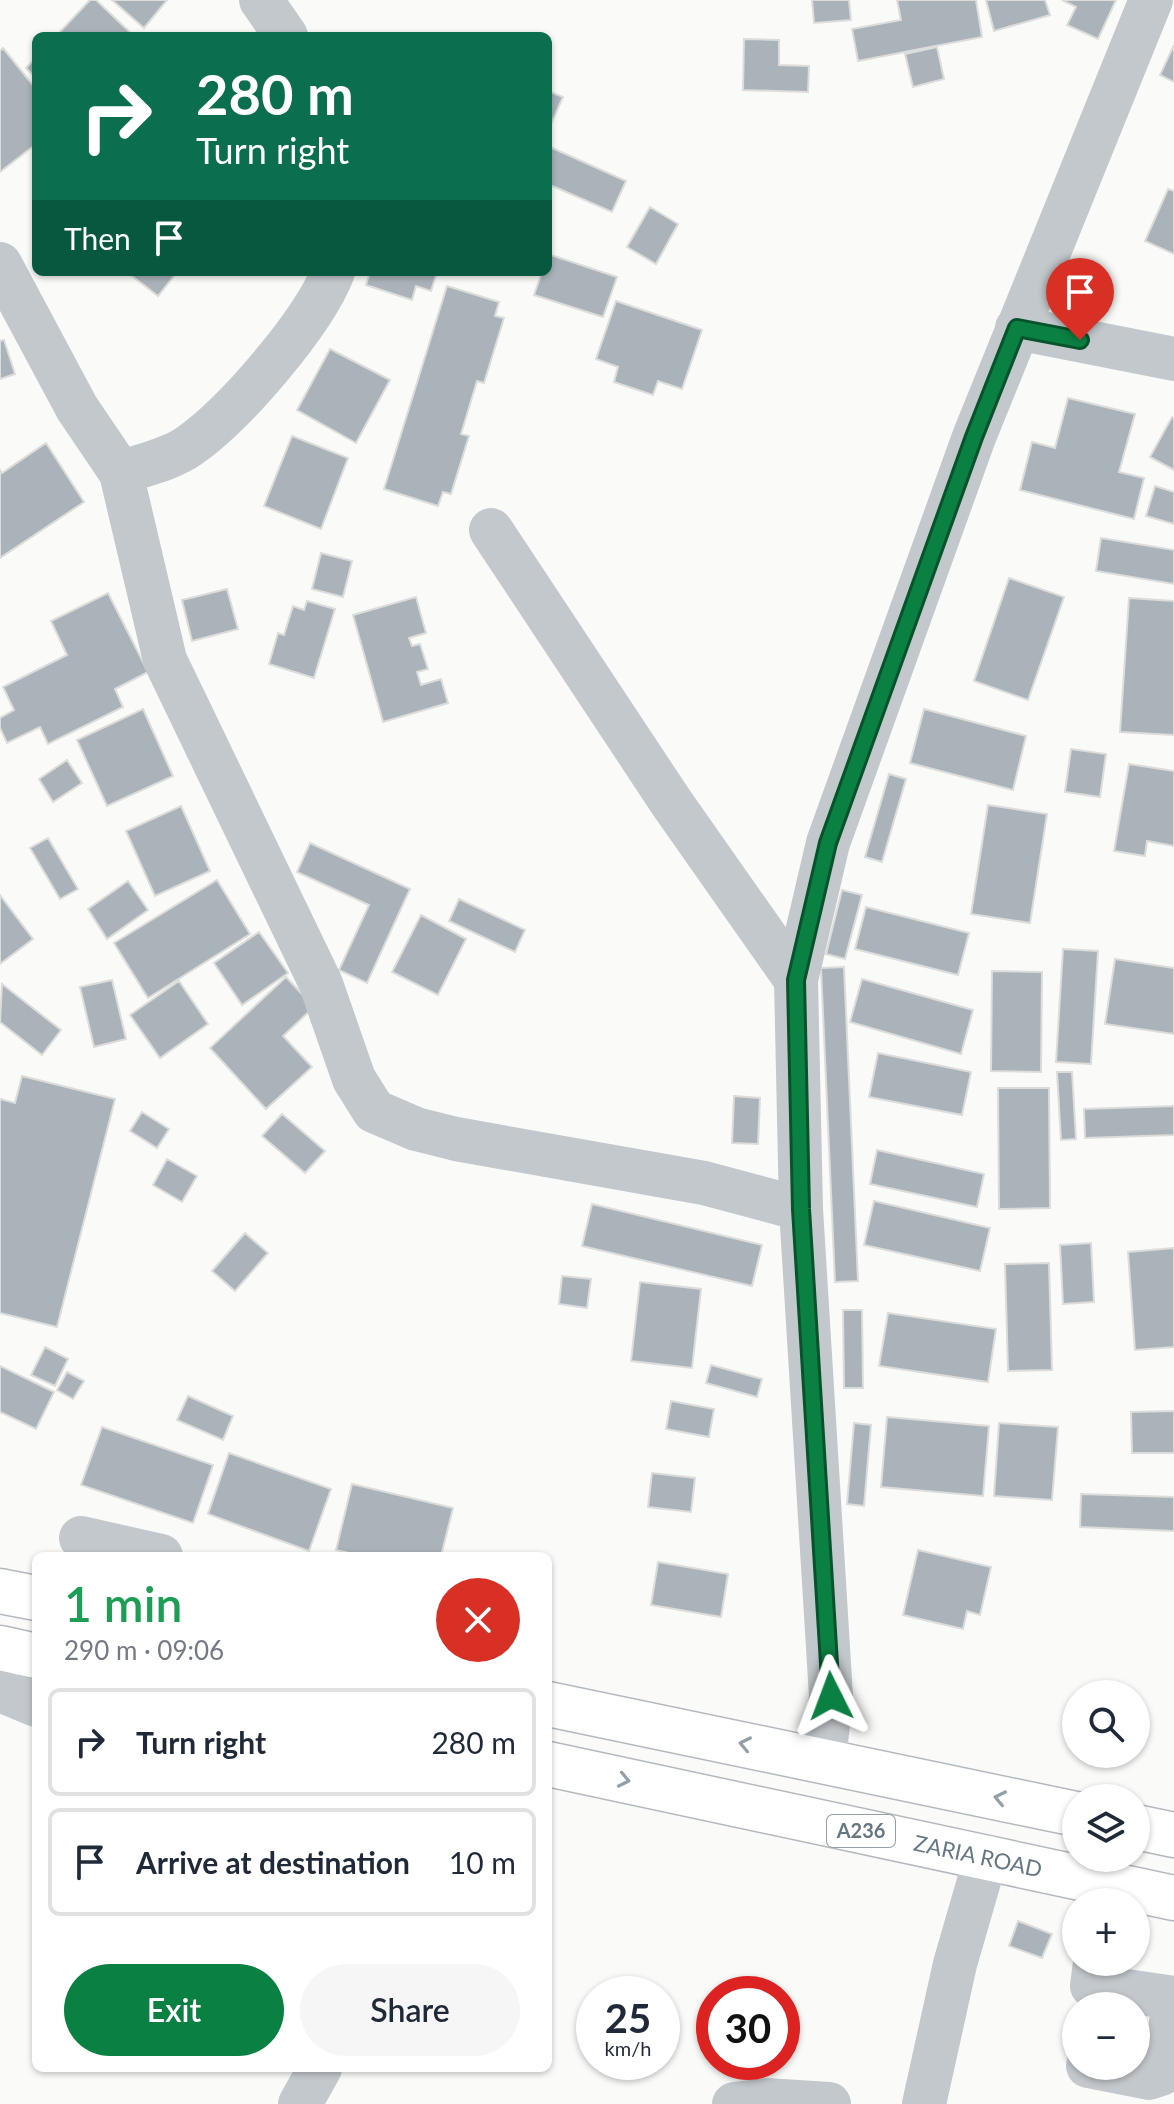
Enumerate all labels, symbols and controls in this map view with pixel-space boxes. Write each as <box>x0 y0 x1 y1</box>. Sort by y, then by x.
text: 280 m <box>196 60 354 127</box>
icon: right <box>64 64 168 168</box>
text: Turn right <box>196 128 349 172</box>
icon: arrive <box>147 216 191 260</box>
text: Then <box>64 220 131 256</box>
pin <box>1046 258 1114 340</box>
icon: arrive <box>1058 270 1102 314</box>
text: 1 min <box>64 1575 182 1632</box>
button: close <box>436 1578 520 1662</box>
text: 290 m · 09:06 <box>64 1634 224 1666</box>
position arrow <box>789 1654 873 1738</box>
map controls <box>1062 1680 1150 2080</box>
button: search <box>1062 1680 1150 1768</box>
icon: right <box>68 1720 112 1764</box>
text: Turn right <box>136 1724 266 1760</box>
text: 280 m <box>431 1724 516 1760</box>
one-way arrow <box>739 1736 753 1753</box>
one-way arrow <box>618 1771 631 1788</box>
button: layers <box>1062 1784 1150 1872</box>
one-way arrow <box>993 1790 1007 1807</box>
road number: A236 <box>827 1815 895 1847</box>
street label: ZARIA ROAD <box>912 1829 1045 1882</box>
icon: arrive <box>68 1840 112 1884</box>
text: Arrive at destination <box>136 1844 410 1880</box>
text: 10 m <box>449 1844 516 1880</box>
button: + <box>1062 1888 1150 1976</box>
button: Exit <box>64 1964 284 2056</box>
button: Share <box>300 1964 520 2056</box>
speed limit sign: 30 <box>696 1976 800 2080</box>
button: − <box>1062 1992 1150 2080</box>
text: 25 <box>605 1994 651 2042</box>
text: km/h <box>605 2036 651 2060</box>

